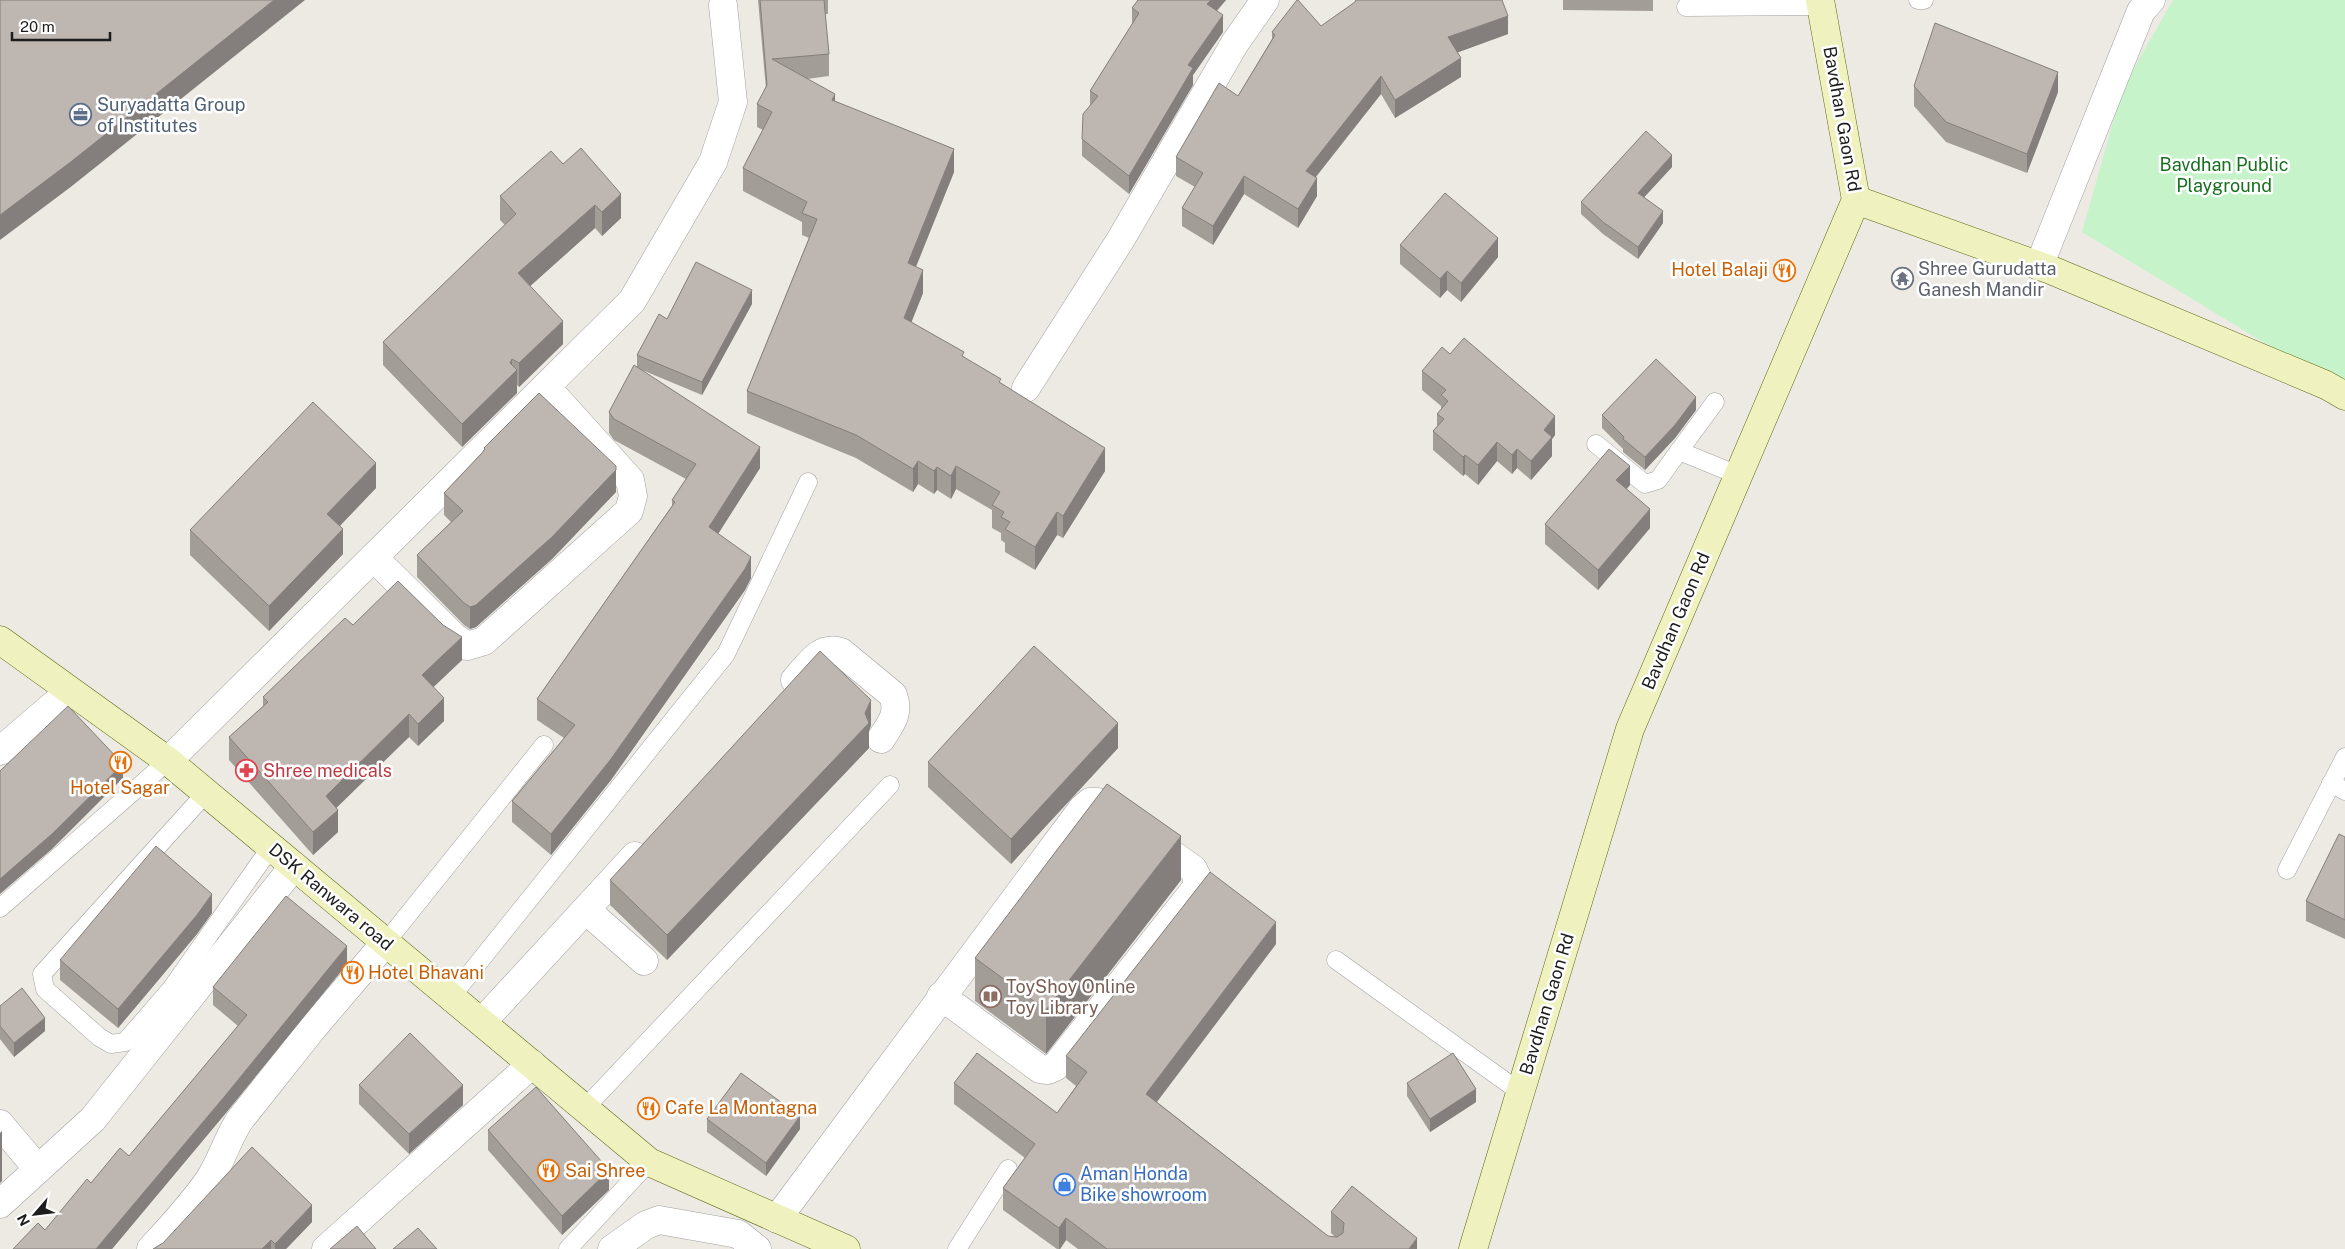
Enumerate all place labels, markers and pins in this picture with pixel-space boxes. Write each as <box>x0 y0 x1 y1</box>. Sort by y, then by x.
place label: Suryadatta Group of Institutes <box>97 94 245 136</box>
office icon: Suryadatta Group of Institutes <box>69 103 93 127</box>
restaurant icon: Hotel Balaji <box>1772 258 1796 282</box>
place label: Shree Gurudatta Ganesh Mandir <box>1918 258 2057 300</box>
place label: Hotel Balaji <box>1671 259 1768 280</box>
temple icon: Shree Gurudatta Ganesh Mandir <box>1890 267 1914 291</box>
restaurant icon: Hotel Sagar <box>108 751 132 775</box>
pharmacy icon: Shree medicals <box>235 759 259 783</box>
place label: Shree medicals <box>263 760 392 781</box>
place label: Hotel Sagar <box>70 777 170 798</box>
restaurant icon: Hotel Bhavani <box>340 961 364 985</box>
place label: Hotel Bhavani <box>368 962 484 983</box>
place label: ToyShoy Online Toy Library <box>1006 976 1136 1018</box>
library icon: ToyShoy Online Toy Library <box>978 985 1002 1009</box>
restaurant icon: Cafe La Montagna <box>637 1096 661 1120</box>
place label: Cafe La Montagna <box>665 1097 817 1118</box>
restaurant icon: Sai Shree <box>537 1159 561 1183</box>
place label: Sai Shree <box>565 1160 646 1181</box>
place label: Aman Honda Bike showroom <box>1080 1163 1207 1205</box>
shop icon: Aman Honda Bike showroom <box>1052 1172 1076 1196</box>

